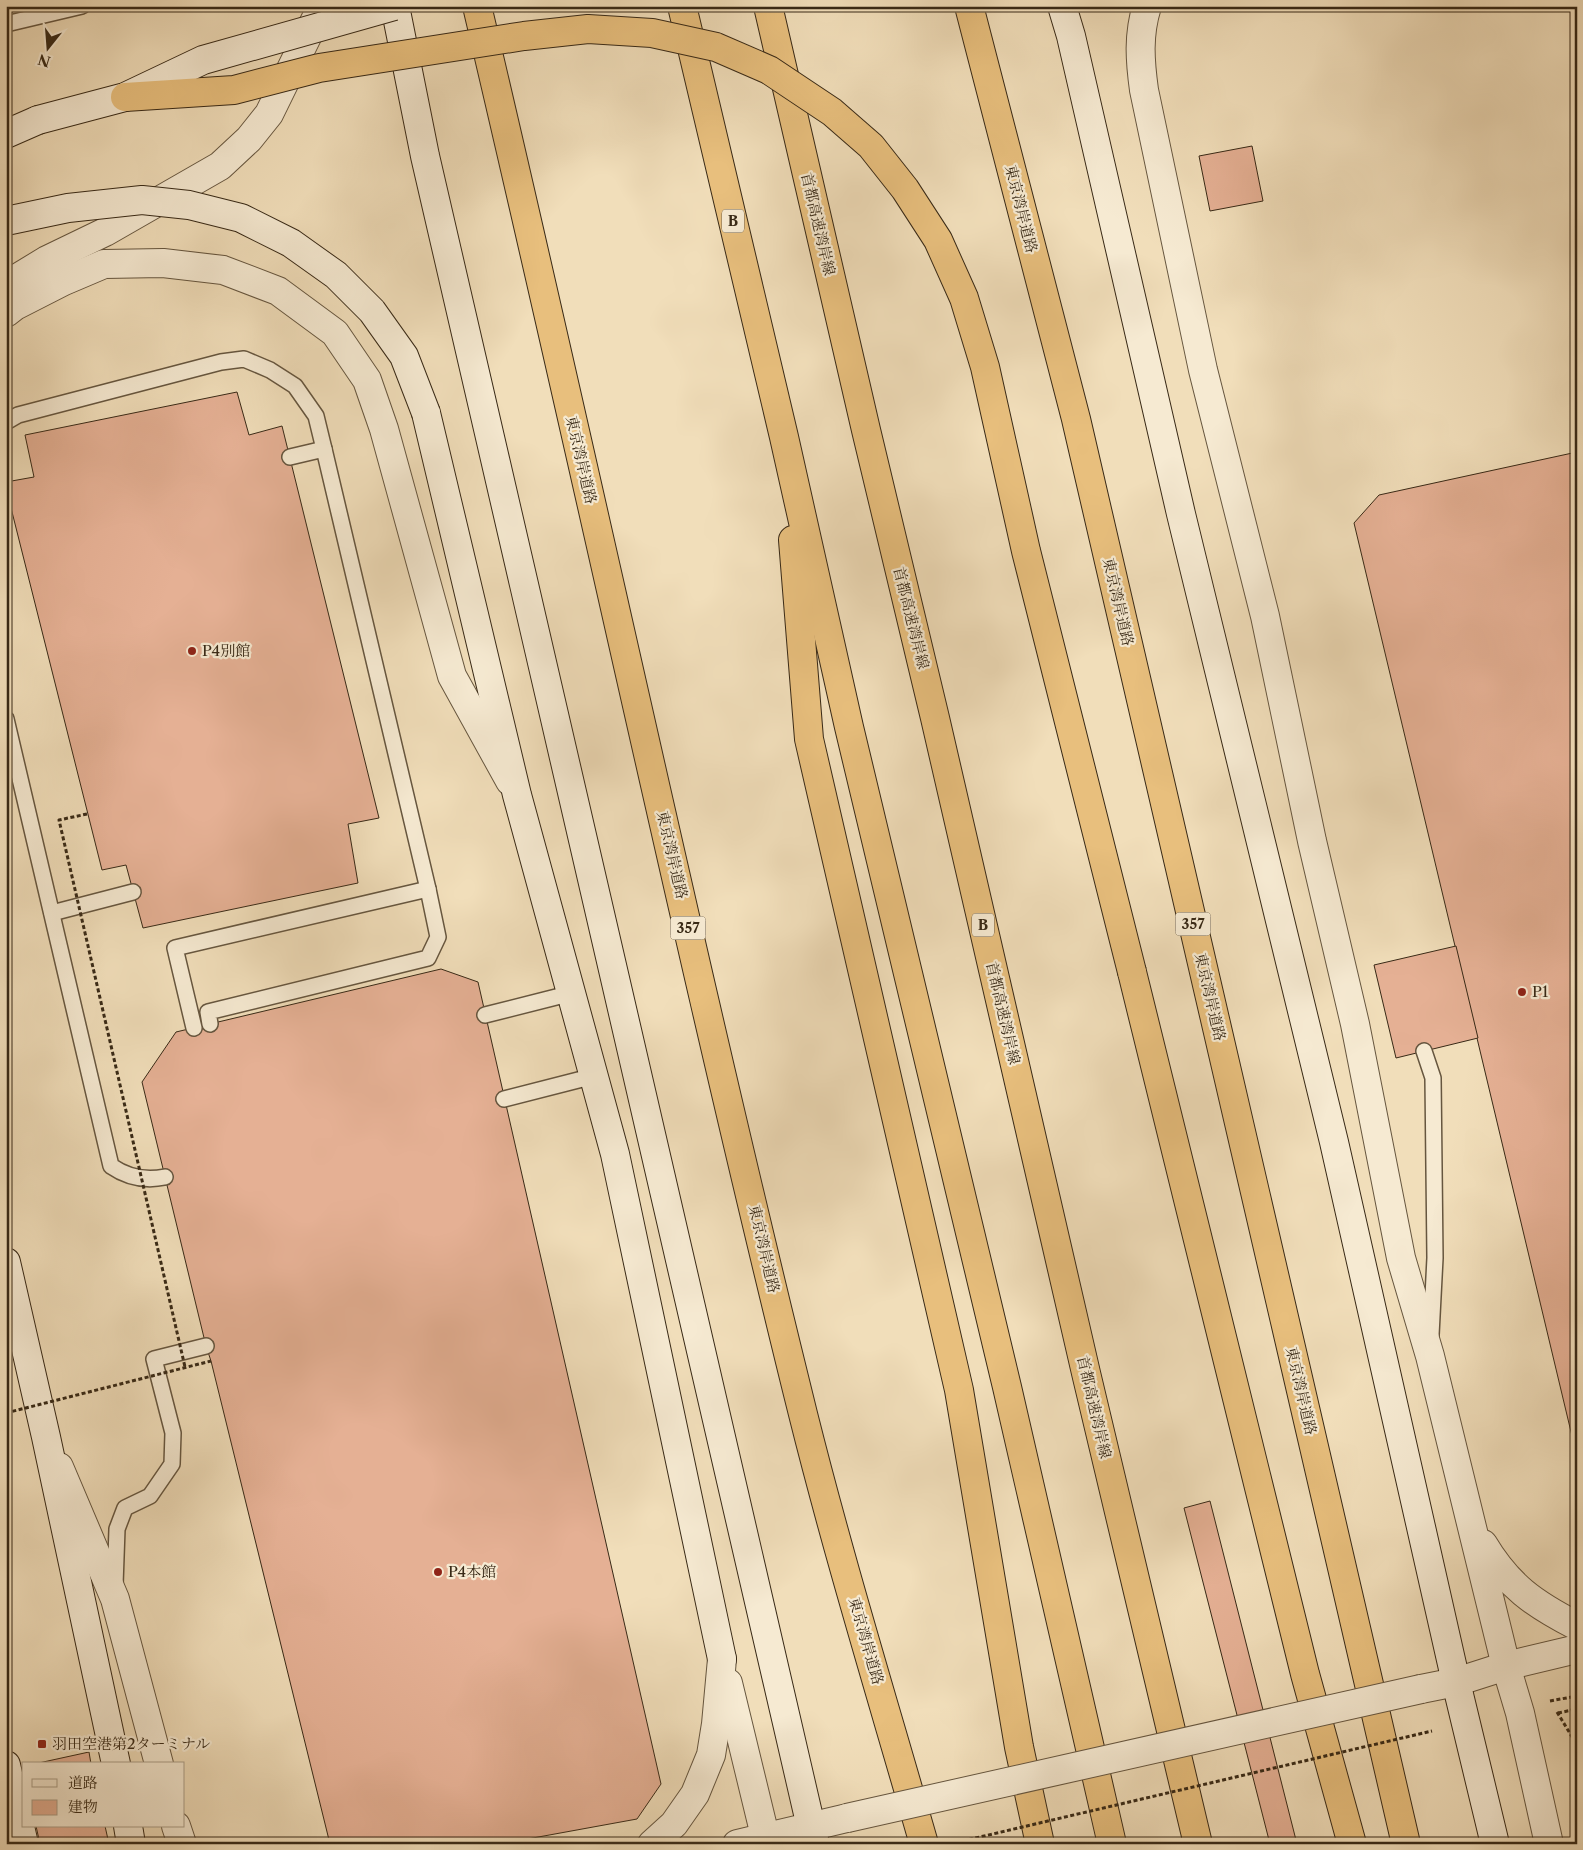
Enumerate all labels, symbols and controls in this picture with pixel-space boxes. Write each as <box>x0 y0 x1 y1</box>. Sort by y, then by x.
north arrow <box>22 22 72 72</box>
text: N <box>36 50 53 71</box>
street label: 東京湾岸道路 <box>1001 163 1042 255</box>
street label: 首都高速湾岸線 <box>797 171 840 277</box>
road number: B <box>722 210 744 232</box>
street label: 東京湾岸道路 <box>562 414 601 506</box>
street label: 東京湾岸道路 <box>1099 556 1138 648</box>
street label: 首都高速湾岸線 <box>890 565 933 671</box>
place label: P4別館 <box>202 641 250 660</box>
marker: P4別館 <box>186 645 198 657</box>
street label: 東京湾岸道路 <box>653 809 692 901</box>
road number: 357 <box>1176 912 1210 936</box>
road number: B <box>972 914 994 936</box>
road number: 357 <box>670 916 706 940</box>
street label: 東京湾岸道路 <box>1191 951 1230 1043</box>
street label: 首都高速湾岸線 <box>982 960 1025 1066</box>
place label: P1 <box>1532 982 1549 1001</box>
marker: P1 <box>1516 986 1528 998</box>
street label: 東京湾岸道路 <box>745 1203 784 1295</box>
street label: 東京湾岸道路 <box>1282 1345 1321 1437</box>
street label: 首都高速湾岸線 <box>1073 1354 1116 1460</box>
place label: P4本館 <box>448 1562 496 1581</box>
marker: P4本館 <box>432 1566 444 1578</box>
street label: 東京湾岸道路 <box>845 1595 888 1687</box>
place label: 羽田空港第2ターミナル <box>52 1734 210 1753</box>
marker: 羽田空港第2ターミナル <box>36 1738 48 1750</box>
legend <box>22 1762 185 1828</box>
text: 道路 <box>68 1773 98 1792</box>
text: 建物 <box>68 1797 98 1816</box>

